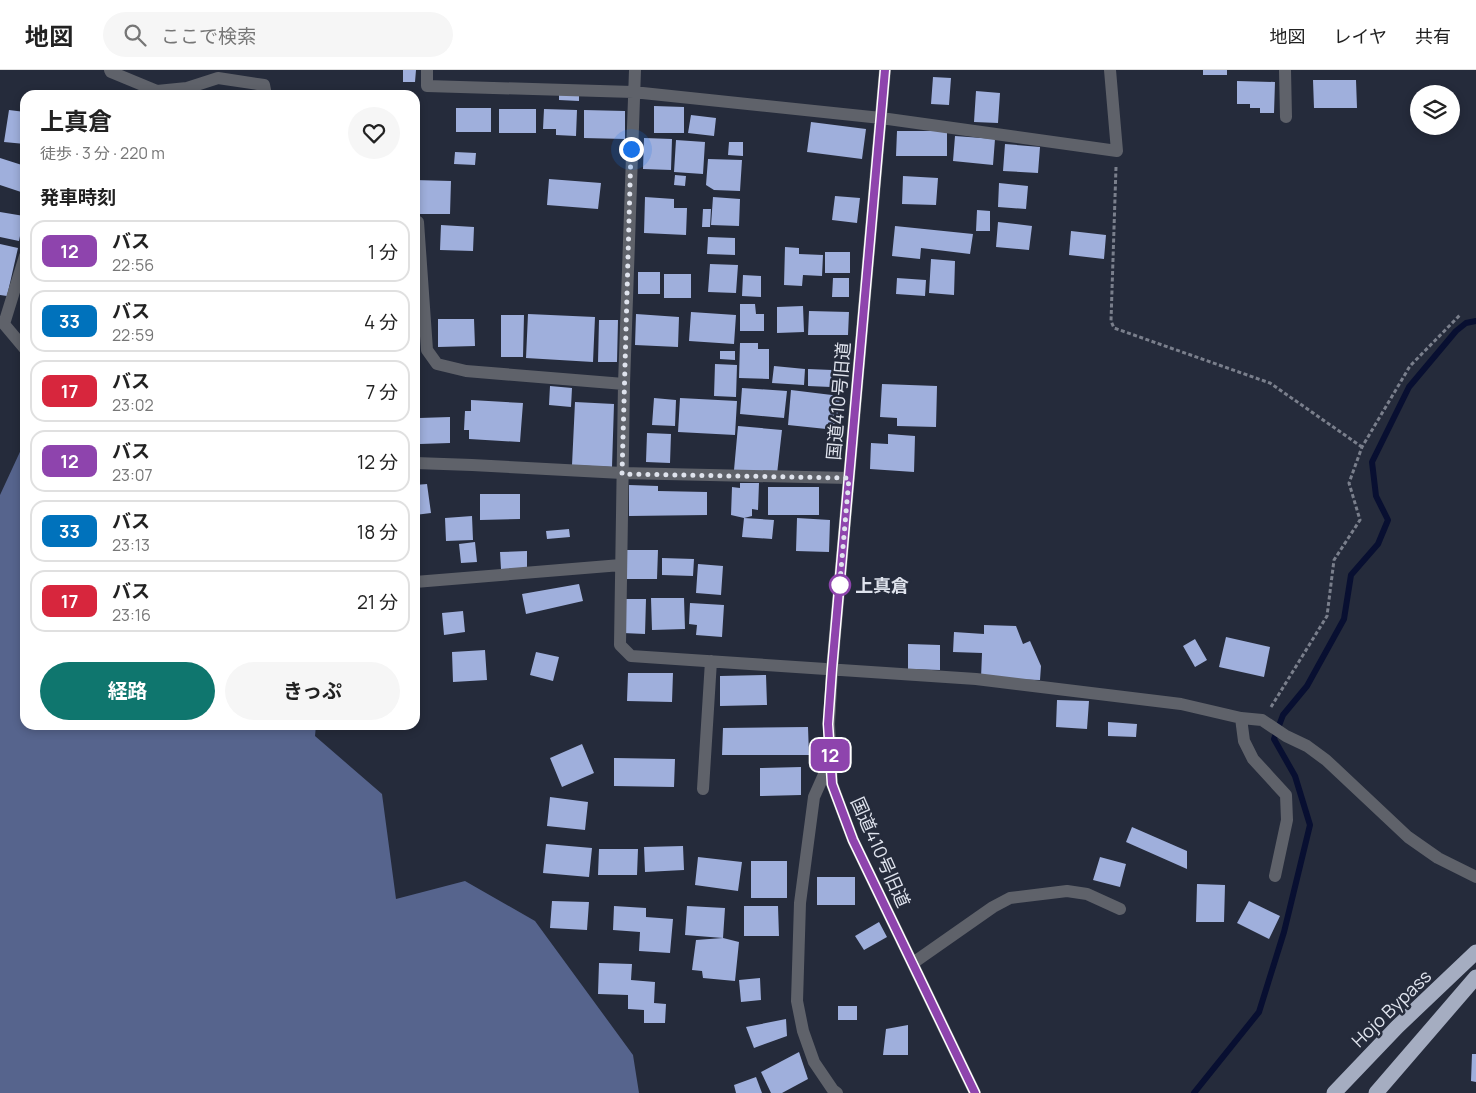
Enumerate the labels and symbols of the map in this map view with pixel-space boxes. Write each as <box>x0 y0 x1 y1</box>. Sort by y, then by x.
your location <box>619 137 644 162</box>
street label: 国道410号旧道 <box>821 341 855 461</box>
place label: 上真倉 <box>855 573 909 597</box>
marker: 上真倉 <box>829 574 851 596</box>
line badge: 12 <box>808 739 852 771</box>
street label: 国道410号旧道 <box>846 793 916 911</box>
street label: Hojo Bypass <box>1346 964 1436 1052</box>

